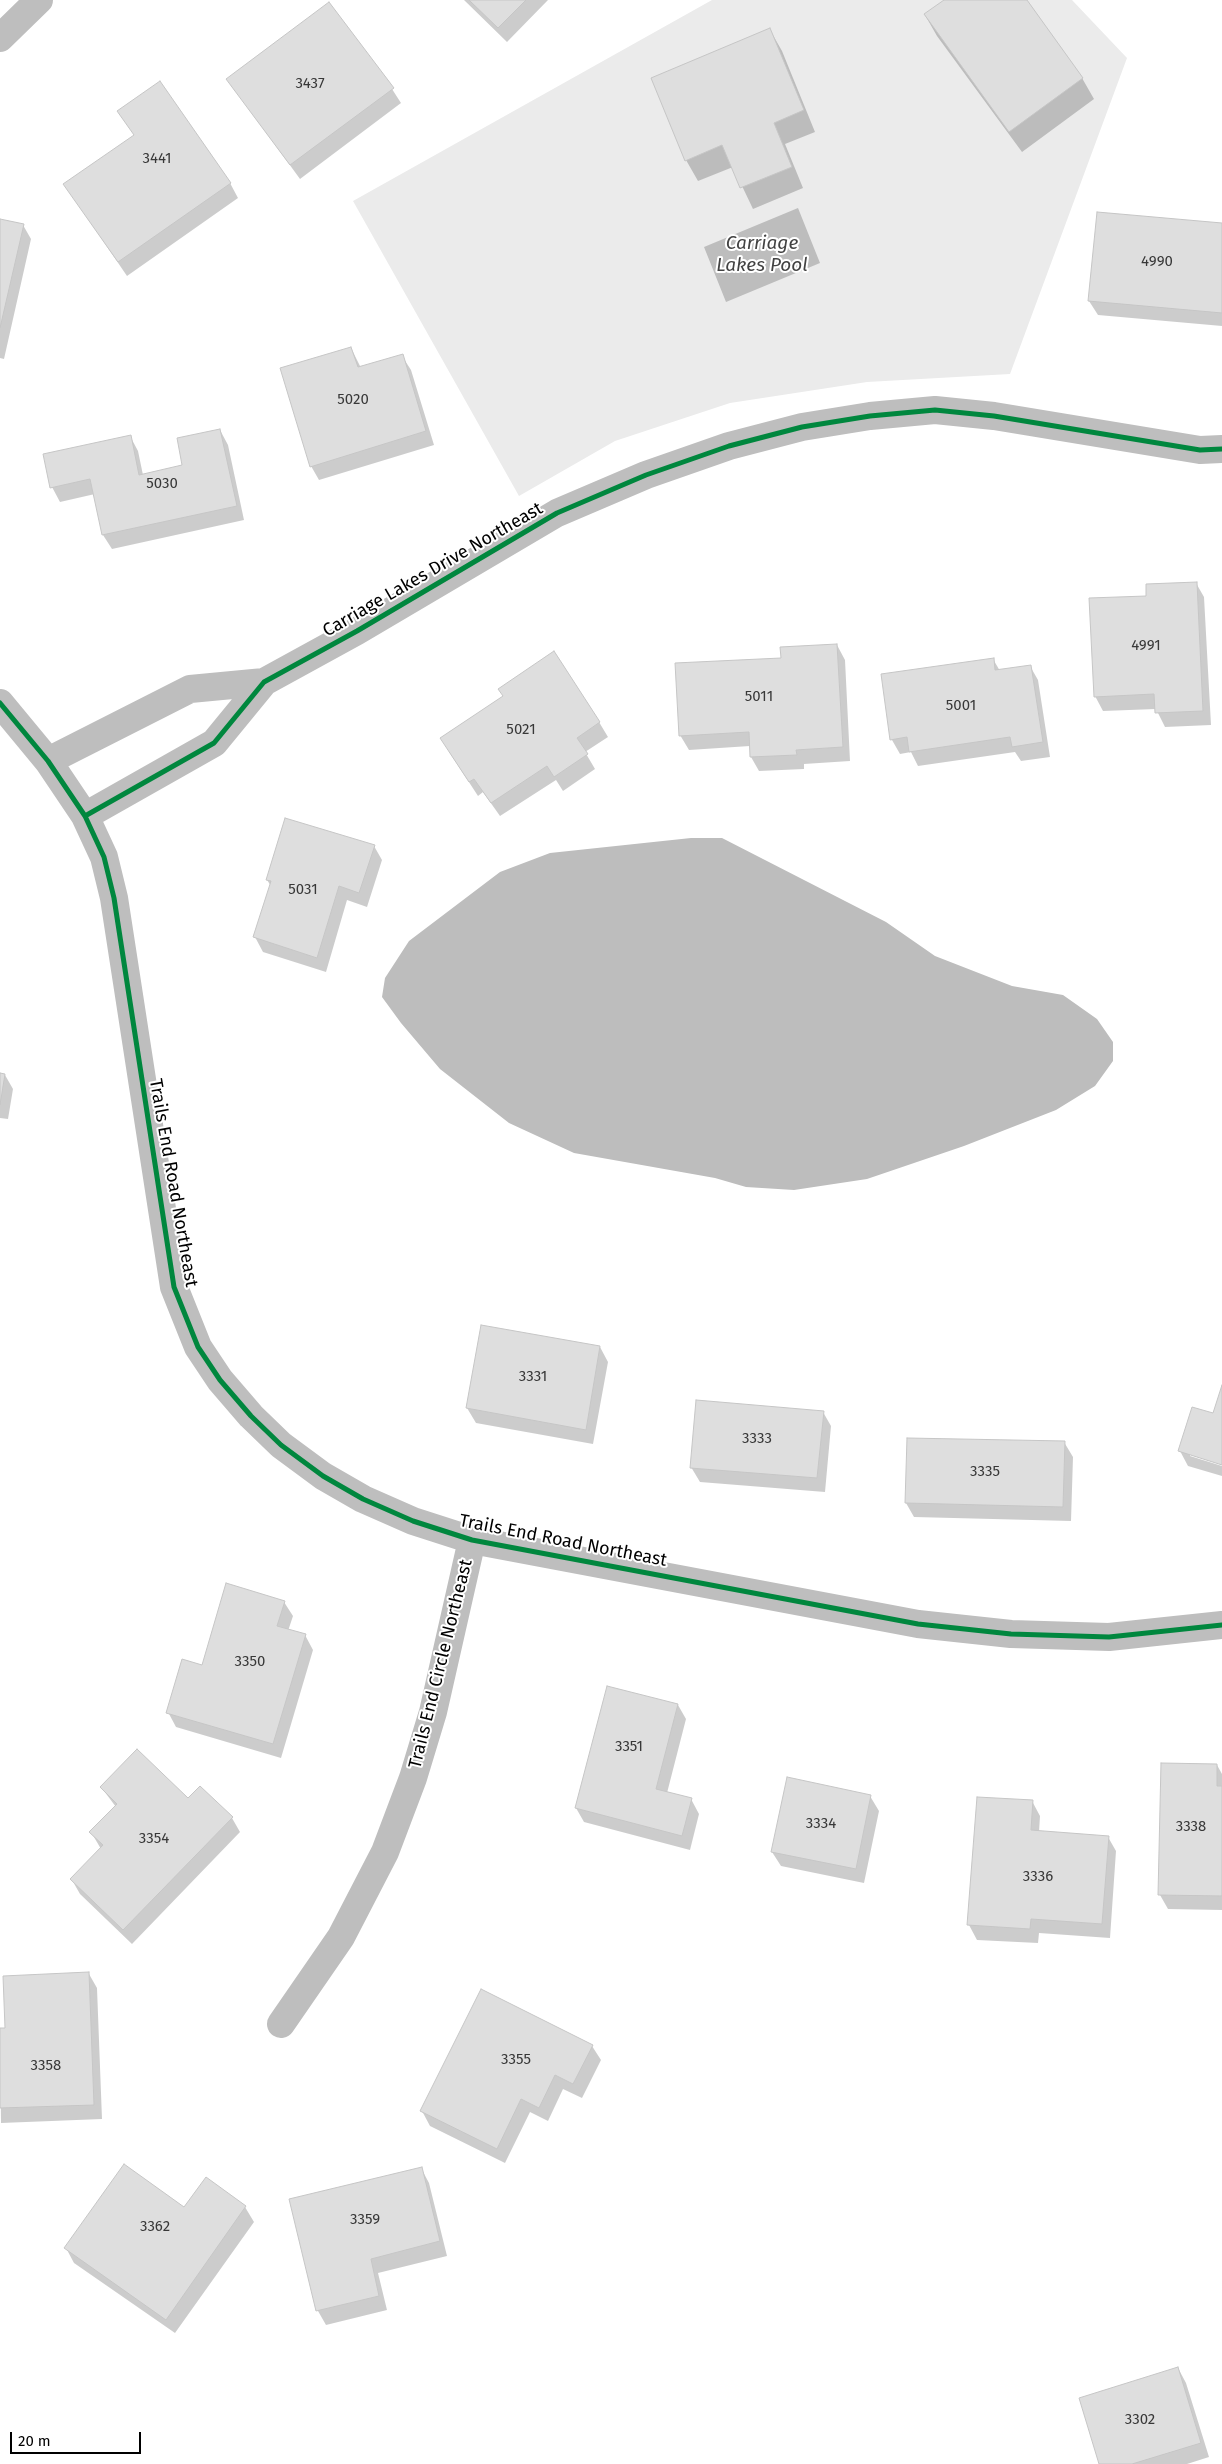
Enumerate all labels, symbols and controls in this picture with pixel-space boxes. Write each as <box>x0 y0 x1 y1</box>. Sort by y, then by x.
house number: 3437 <box>295 75 325 93</box>
house number: 3441 <box>143 150 171 168</box>
water label: Carriage Lakes Pool <box>716 233 808 277</box>
house number: 4990 <box>1141 253 1173 271</box>
house number: 5020 <box>337 391 369 409</box>
house number: 5030 <box>146 475 178 493</box>
street label: Carriage Lakes Drive Northeast <box>319 498 547 642</box>
house number: 4991 <box>1131 637 1161 655</box>
house number: 5011 <box>745 688 773 706</box>
house number: 5001 <box>946 697 976 715</box>
house number: 5021 <box>506 721 536 739</box>
house number: 5031 <box>288 881 318 899</box>
street label: Trails End Road Northeast <box>144 1077 202 1289</box>
house number: 3331 <box>519 1368 547 1386</box>
house number: 3333 <box>742 1430 772 1448</box>
house number: 3335 <box>970 1463 1000 1481</box>
street label: Trails End Road Northeast <box>457 1510 669 1572</box>
street label: Trails End Circle Northeast <box>405 1557 477 1771</box>
house number: 3350 <box>235 1653 265 1671</box>
house number: 3351 <box>615 1738 643 1756</box>
house number: 3334 <box>806 1815 836 1833</box>
house number: 3338 <box>1176 1818 1206 1836</box>
house number: 3354 <box>139 1830 169 1848</box>
house number: 3336 <box>1023 1868 1053 1886</box>
house number: 3355 <box>501 2051 531 2069</box>
house number: 3358 <box>31 2057 61 2075</box>
house number: 3359 <box>350 2211 380 2229</box>
house number: 3362 <box>140 2218 170 2236</box>
house number: 3302 <box>1125 2411 1155 2429</box>
scale bar <box>12 2422 144 2454</box>
text: 20 m <box>18 2432 51 2450</box>

